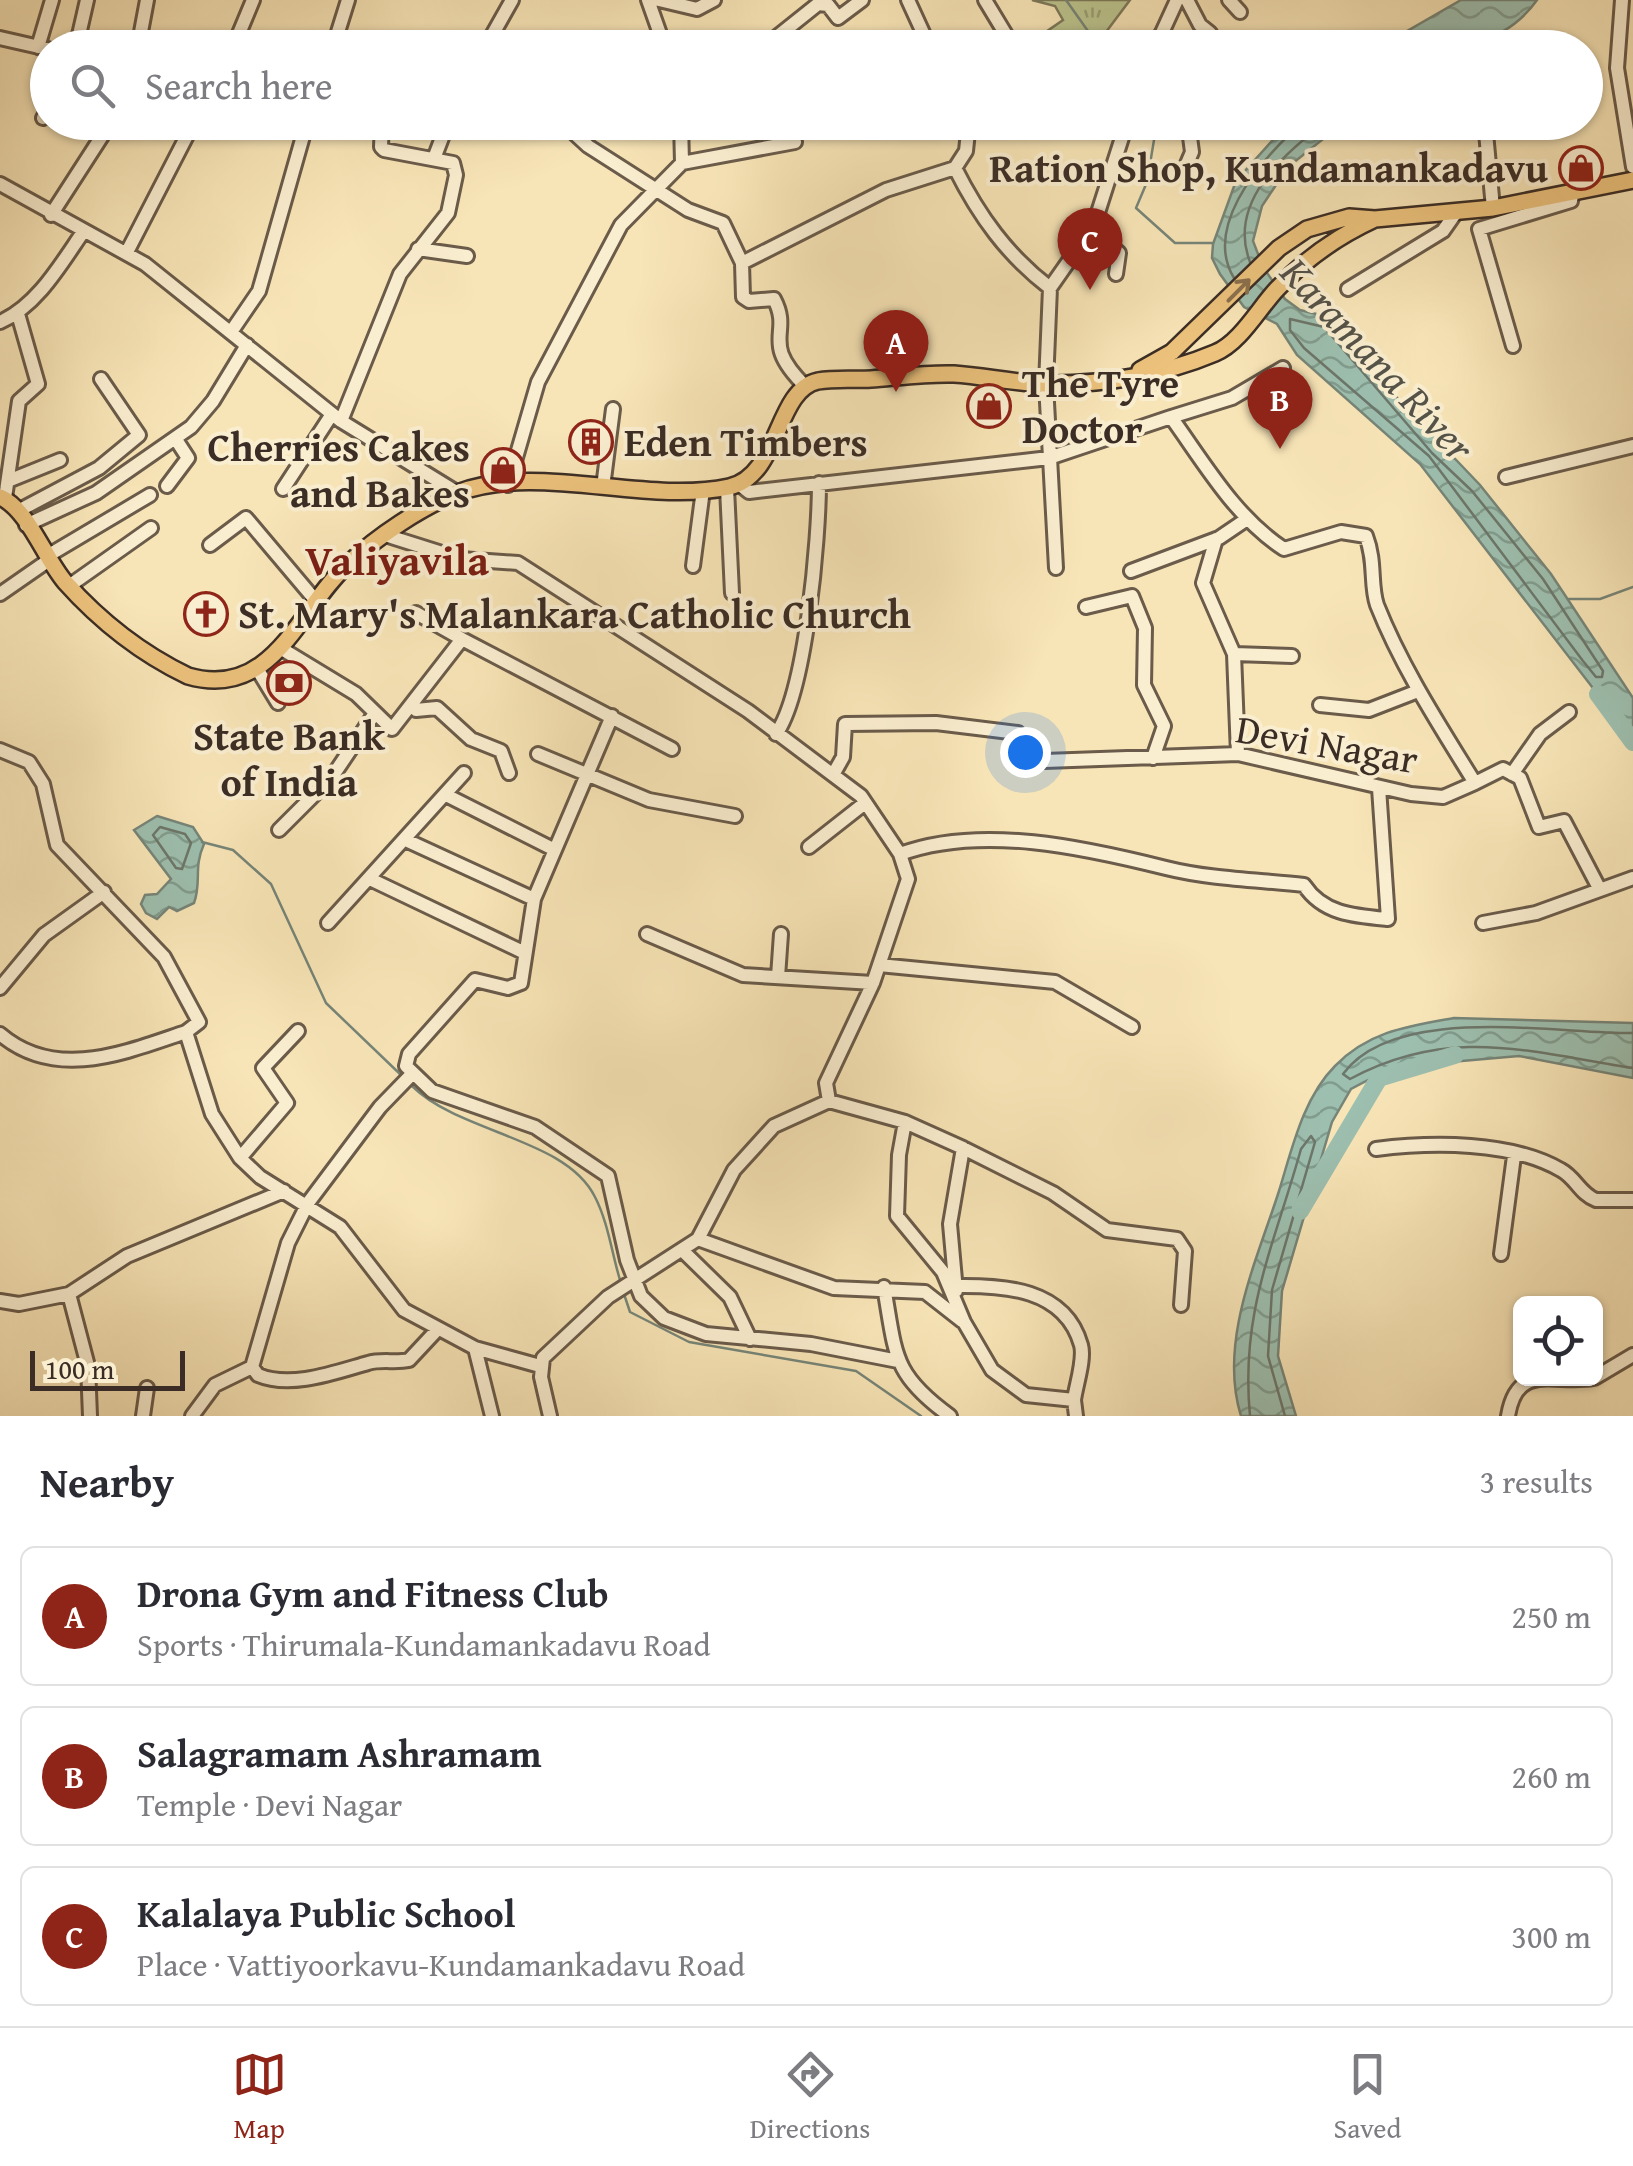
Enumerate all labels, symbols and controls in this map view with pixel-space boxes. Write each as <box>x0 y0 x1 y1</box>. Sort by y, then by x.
search box <box>30 30 1603 140</box>
text: Search here <box>145 57 333 113</box>
icon: search <box>65 58 120 113</box>
place label: Ration Shop, Kundamankadavu <box>989 138 1548 197</box>
shop icon: Ration Shop, Kundamankadavu <box>1558 145 1604 191</box>
pin: C <box>1058 208 1122 290</box>
water label: Karamana River <box>1267 242 1490 476</box>
one-way arrow <box>1226 278 1250 302</box>
pin: A <box>864 310 928 392</box>
place label: The Tyre Doctor <box>1022 353 1179 458</box>
pin: B <box>1248 366 1312 449</box>
shop icon: The Tyre Doctor <box>966 383 1012 429</box>
place label: Eden Timbers <box>624 412 868 471</box>
place label: Cherries Cakes and Bakes <box>207 417 470 522</box>
building icon: Eden Timbers <box>568 419 614 465</box>
shop icon: Cherries Cakes and Bakes <box>480 447 526 493</box>
district label: Valiyavila <box>305 529 490 590</box>
place label: St. Mary's Malankara Catholic Church <box>238 584 911 643</box>
church icon: St. Mary's Malankara Catholic Church <box>183 591 229 637</box>
bank icon: State Bank of India <box>266 660 312 706</box>
street label: Devi Nagar <box>1232 699 1423 788</box>
place label: State Bank of India <box>193 706 385 811</box>
your location <box>1000 727 1051 778</box>
map controls <box>1513 1296 1603 1386</box>
button: locate <box>1513 1296 1603 1386</box>
scale bar <box>30 1346 185 1390</box>
text: 100 m <box>45 1348 114 1389</box>
text: Nearby <box>40 1451 174 1512</box>
text: 3 results <box>1480 1458 1593 1505</box>
text: Drona Gym and Fitness Club <box>137 1565 609 1621</box>
text: A <box>64 1593 85 1640</box>
text: 250 m <box>1512 1593 1591 1640</box>
text: Sports · Thirumala-Kundamankadavu Road <box>137 1621 711 1668</box>
text: Salagramam Ashramam <box>137 1725 542 1781</box>
text: B <box>65 1753 84 1800</box>
text: 260 m <box>1512 1753 1591 1800</box>
text: Temple · Devi Nagar <box>137 1781 402 1828</box>
text: Kalalaya Public School <box>137 1885 516 1941</box>
text: C <box>65 1913 84 1960</box>
text: 300 m <box>1512 1913 1591 1960</box>
text: Place · Vattiyoorkavu-Kundamankadavu Road <box>137 1941 745 1988</box>
tab: Map <box>232 2047 287 2148</box>
tab: Directions <box>750 2047 870 2148</box>
tab: Saved <box>1334 2047 1401 2148</box>

